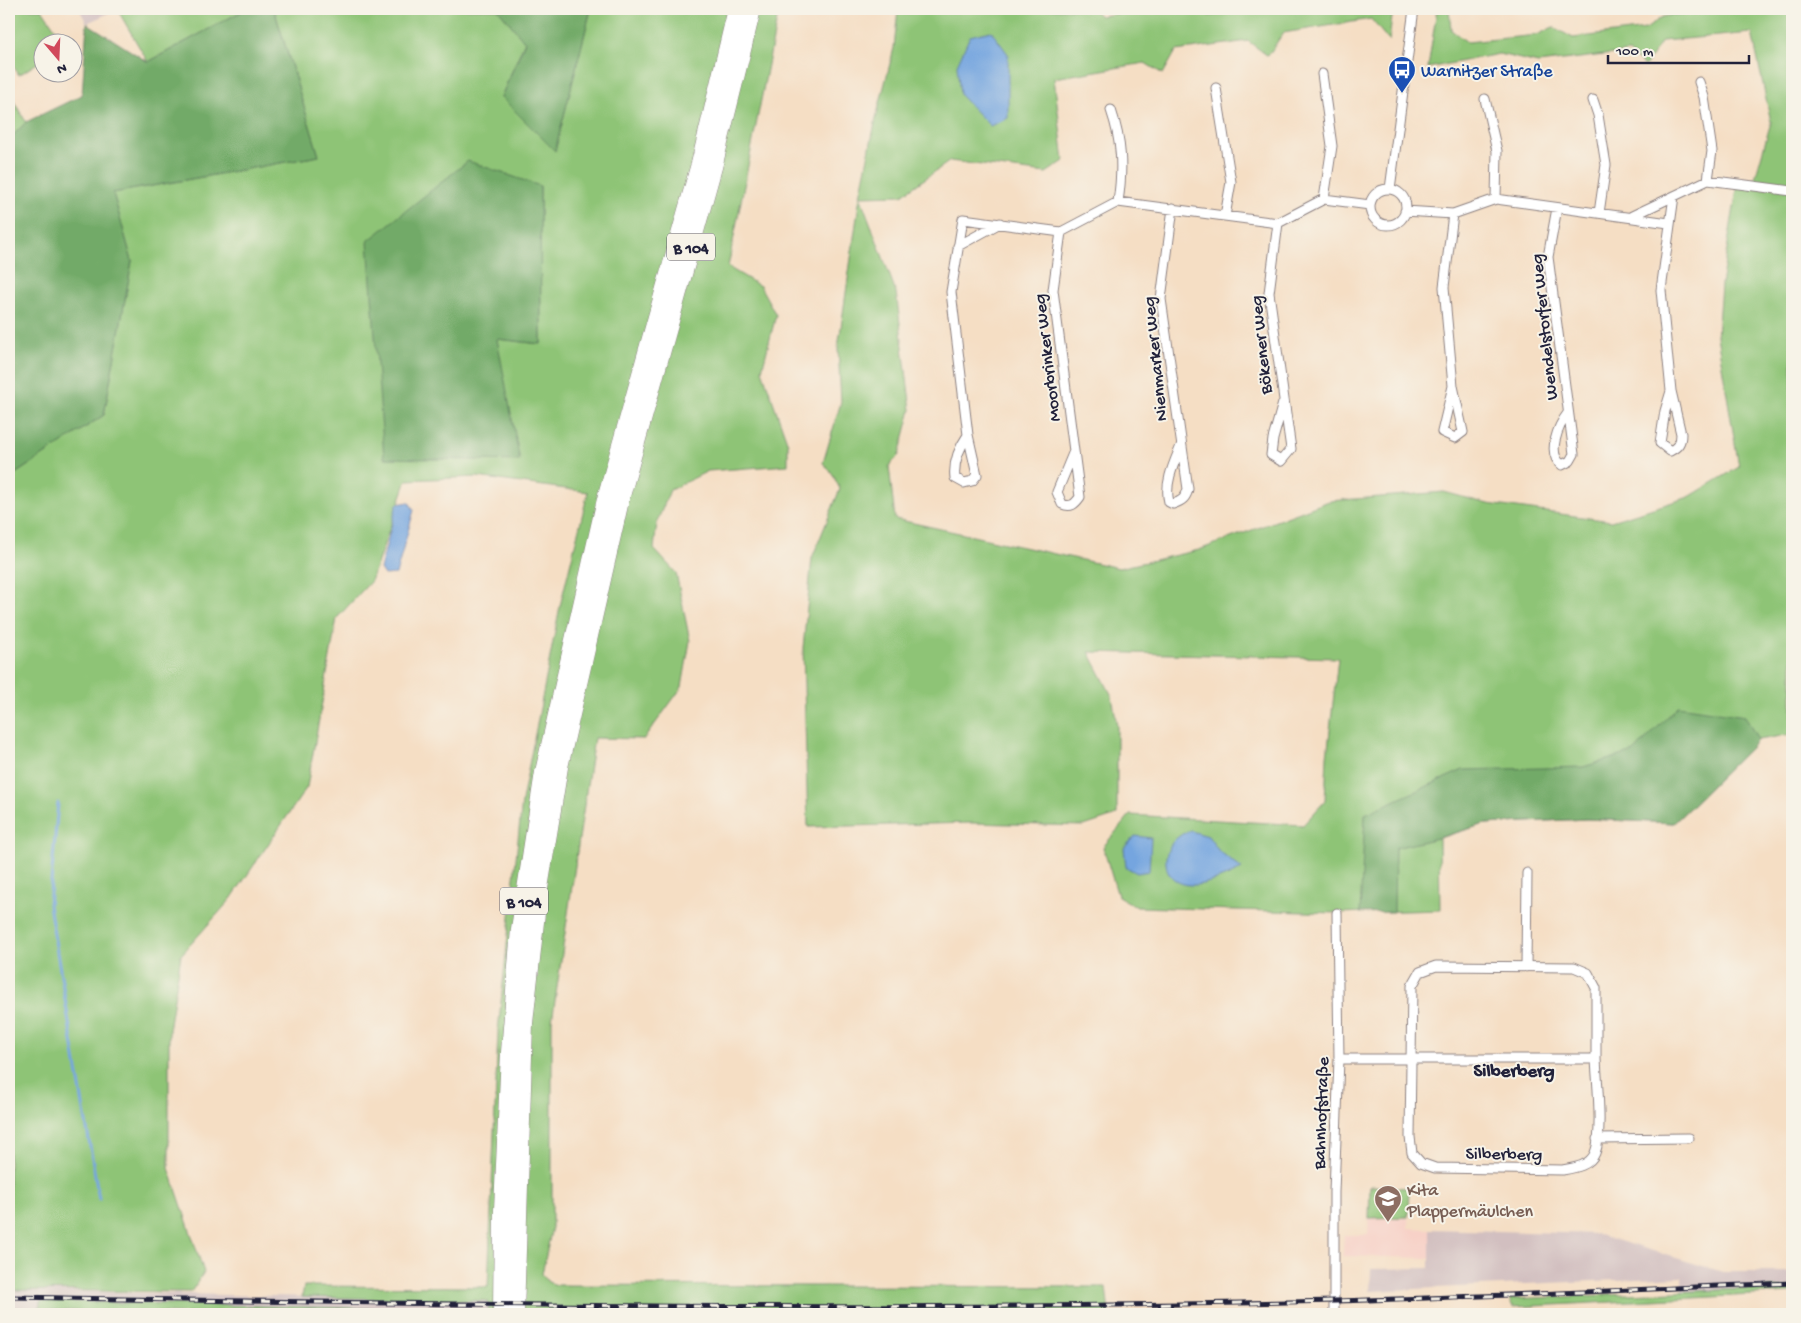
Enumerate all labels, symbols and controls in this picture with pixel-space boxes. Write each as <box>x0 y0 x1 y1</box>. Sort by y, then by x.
north arrow <box>32 32 82 82</box>
scale bar <box>1608 32 1750 64</box>
text: 100 m <box>1615 43 1654 61</box>
bus stop icon: Warnitzer Straße <box>1387 55 1417 94</box>
text: N <box>54 58 69 77</box>
place label: Warnitzer Straße <box>1421 62 1553 83</box>
road number: B 104 <box>667 233 715 260</box>
street label: Wendelstorfer Weg <box>1527 253 1564 401</box>
street label: Moorbrinker Weg <box>1030 293 1067 423</box>
street label: Bökener Weg <box>1247 294 1278 396</box>
street label: Nienmarker Weg <box>1139 295 1173 422</box>
road number: B 104 <box>500 888 548 914</box>
street label: Bahnhofstraße <box>1310 1056 1335 1171</box>
district label: Silberberg <box>1473 1061 1555 1084</box>
street label: Silberberg <box>1465 1144 1543 1167</box>
place label: Kita Plappermäulchen <box>1406 1181 1534 1223</box>
school or university icon: Kita Plappermäulchen <box>1373 1184 1403 1223</box>

